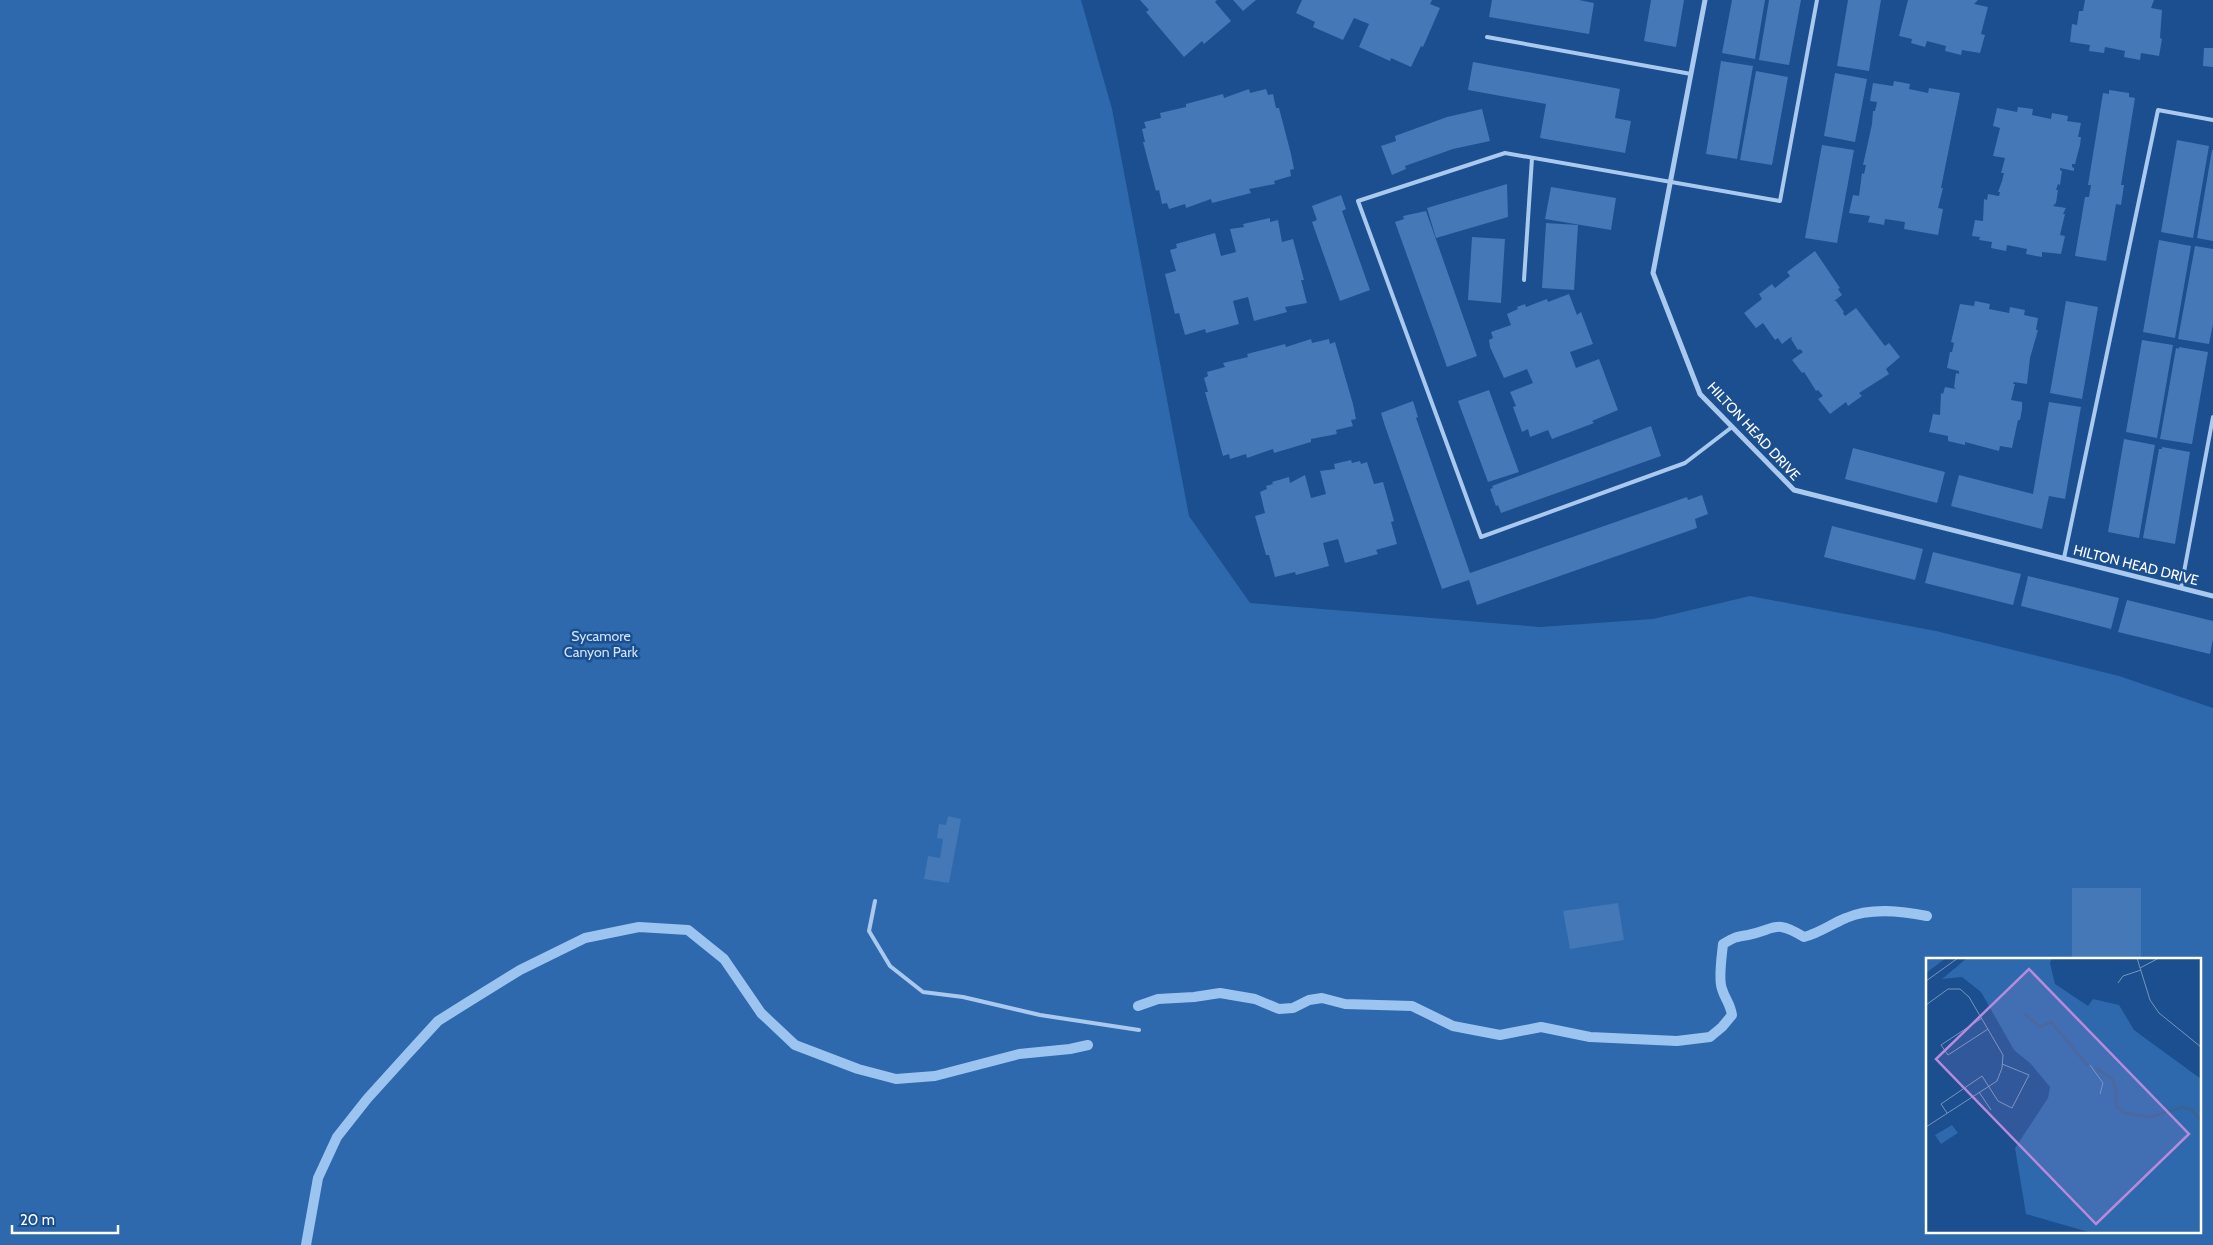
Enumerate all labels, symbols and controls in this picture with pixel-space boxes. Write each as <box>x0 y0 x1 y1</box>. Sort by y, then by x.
street label: HILTON HEAD DRIVE <box>1704 378 1805 484</box>
street label: HILTON HEAD DRIVE <box>2071 541 2201 589</box>
park label: Sycamore Canyon Park <box>564 627 639 661</box>
inset map <box>1926 958 2200 1232</box>
scale bar <box>12 1202 119 1234</box>
text: 20 m <box>20 1211 55 1229</box>

